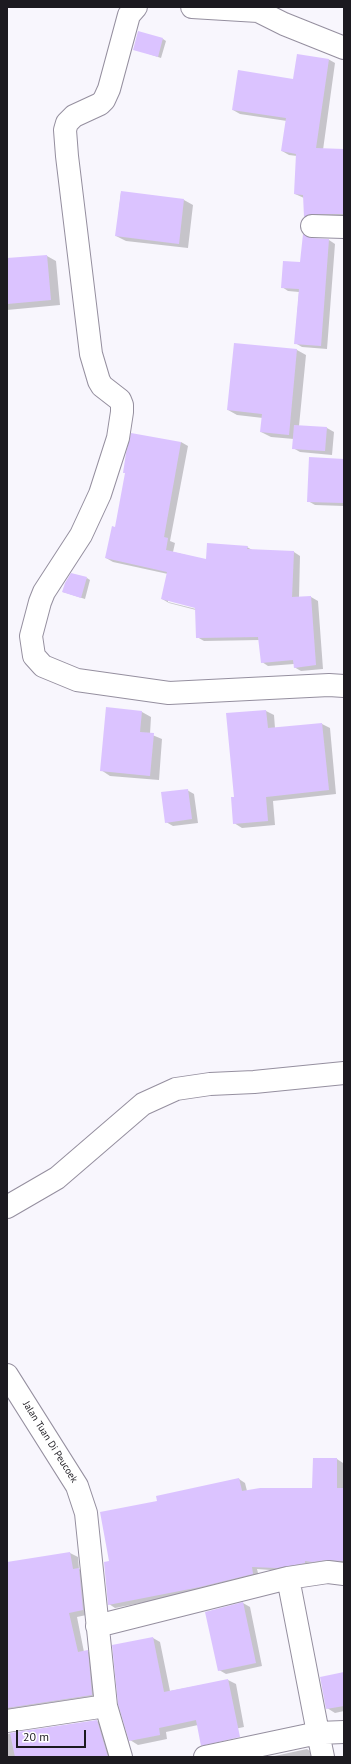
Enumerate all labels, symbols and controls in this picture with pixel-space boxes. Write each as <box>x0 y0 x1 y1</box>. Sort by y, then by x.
street label: Jalan Tuan Di Peucoek <box>20 1399 80 1485</box>
scale bar <box>18 1722 88 1748</box>
text: 20 m <box>23 1729 49 1744</box>

